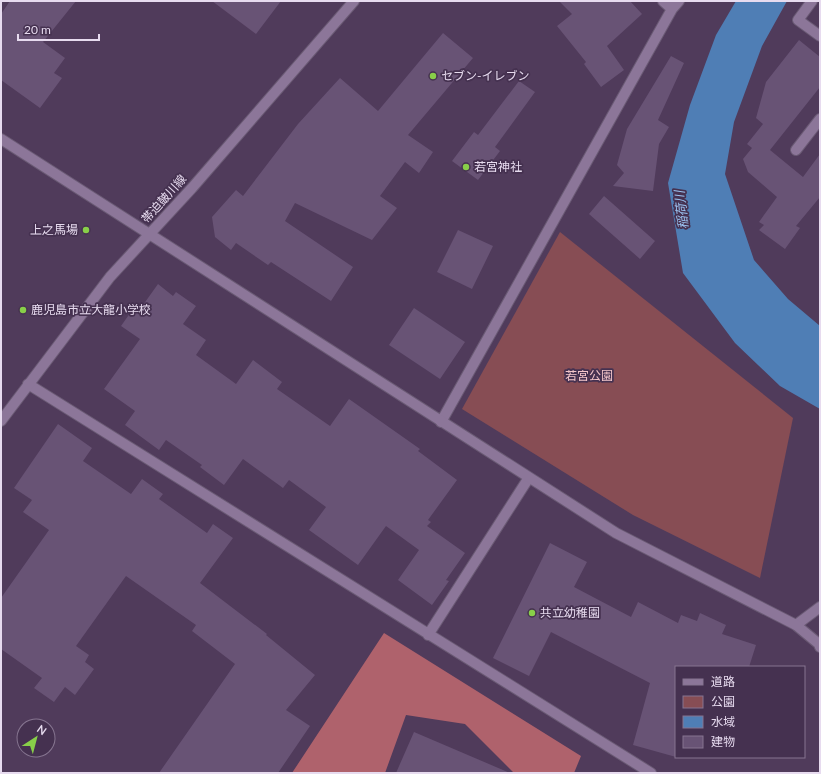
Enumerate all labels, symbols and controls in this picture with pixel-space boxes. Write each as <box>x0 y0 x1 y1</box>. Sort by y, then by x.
scale bar <box>18 16 99 42</box>
text: 20 m <box>24 22 51 37</box>
place label: セブン-イレブン <box>441 68 529 83</box>
marker: セブン-イレブン <box>428 71 438 81</box>
place label: 若宮神社 <box>474 159 522 174</box>
marker: 若宮神社 <box>461 162 471 172</box>
street label: 帯迫皷川線 <box>138 171 189 226</box>
water label: 稲荷川 <box>671 188 691 230</box>
place label: 上之馬場 <box>30 222 78 237</box>
marker: 上之馬場 <box>81 225 91 235</box>
place label: 鹿児島市立大龍小学校 <box>31 302 151 317</box>
marker: 鹿児島市立大龍小学校 <box>18 305 28 315</box>
park label: 若宮公園 <box>565 368 613 383</box>
place label: 共立幼稚園 <box>540 605 600 620</box>
marker: 共立幼稚園 <box>527 608 537 618</box>
legend <box>675 666 805 758</box>
text: 道路 <box>711 674 735 689</box>
text: 公園 <box>711 694 735 709</box>
text: 水域 <box>711 714 735 729</box>
north arrow <box>16 718 56 758</box>
text: N <box>35 722 49 737</box>
text: 建物 <box>711 734 735 749</box>

